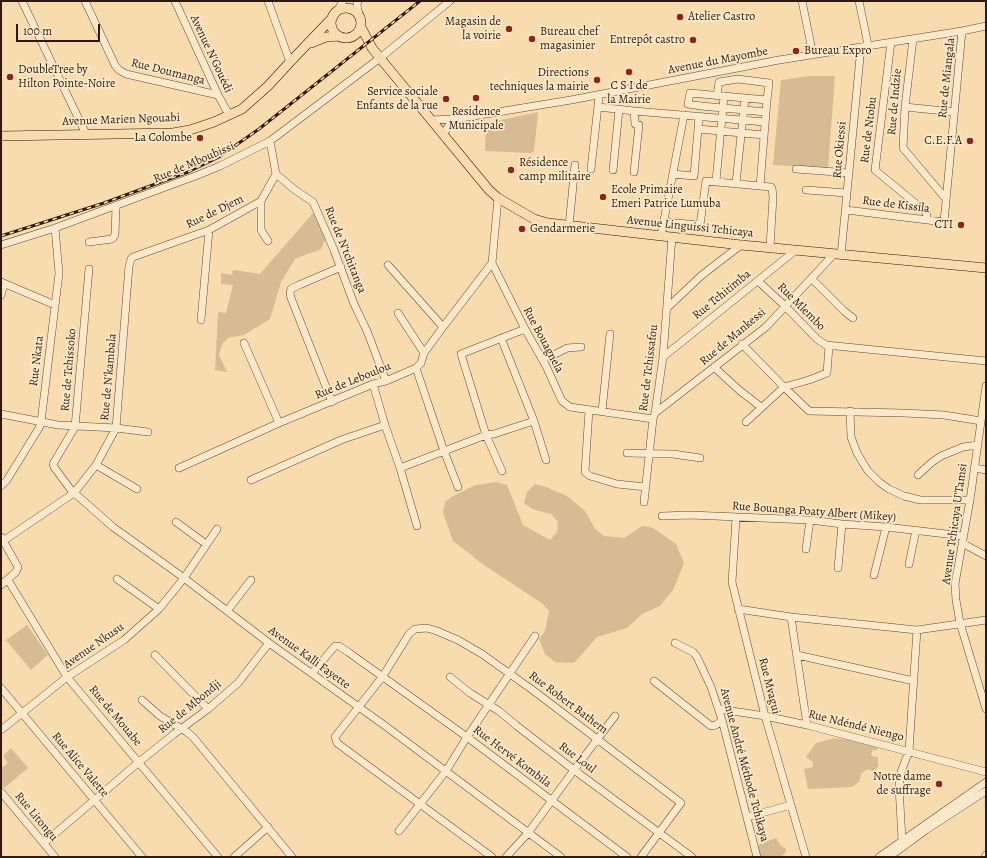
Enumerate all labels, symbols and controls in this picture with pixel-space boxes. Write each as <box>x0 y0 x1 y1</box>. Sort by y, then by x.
place label: Atelier Castro <box>688 10 755 24</box>
marker: Atelier Castro <box>675 12 685 22</box>
street label: Avenue N'Gouédi <box>187 13 235 95</box>
place label: Magasin de la voirie <box>445 15 501 43</box>
scale bar <box>18 16 102 42</box>
text: 100 m <box>23 23 52 39</box>
marker: Magasin de la voirie <box>504 24 514 34</box>
place label: Bureau chef magasinier <box>540 25 599 53</box>
place label: Entrepôt castro <box>609 33 685 47</box>
marker: Bureau chef magasinier <box>527 34 537 44</box>
marker: Entrepôt castro <box>688 35 698 45</box>
street label: Rue de Miangala <box>936 37 958 119</box>
street label: Avenue du Mayombe <box>667 44 769 78</box>
place label: Bureau Expro <box>804 44 872 58</box>
marker: Bureau Expro <box>791 46 801 56</box>
street label: Rue Doumanga <box>130 56 206 88</box>
place label: DoubleTree by Hilton Pointe-Noire <box>18 63 115 91</box>
place label: Directions techniques la mairie <box>490 66 589 94</box>
marker: C S I de la Mairie <box>624 67 634 77</box>
street label: Rue de Indzie <box>885 68 905 136</box>
marker: DoubleTree by Hilton Pointe-Noire <box>5 72 15 82</box>
marker: Directions techniques la mairie <box>592 75 602 85</box>
place label: C S I de la Mairie <box>607 79 651 107</box>
place label: Service sociale Enfants de la rue <box>356 85 438 113</box>
marker: Residence Municipale <box>471 93 481 103</box>
marker: Service sociale Enfants de la rue <box>441 94 451 104</box>
street label: Rue de Ntobu <box>858 96 880 164</box>
place label: Residence Municipale <box>448 105 504 133</box>
street label: Avenue Marien Ngouabi <box>62 111 180 129</box>
street label: Rue Okiessi <box>830 121 850 179</box>
place label: La Colombe <box>134 131 192 145</box>
marker: La Colombe <box>195 133 205 143</box>
place label: C.E.F.A <box>924 134 962 148</box>
marker: C.E.F.A <box>965 136 975 146</box>
street label: Rue de Mboubissi <box>151 139 237 187</box>
place label: Résidence camp militaire <box>519 156 591 184</box>
marker: Résidence camp militaire <box>506 165 516 175</box>
place label: Ecole Primaire Emeri Patrice Lumuba <box>611 183 721 211</box>
street label: Rue de Djem <box>184 192 246 232</box>
marker: Ecole Primaire Emeri Patrice Lumuba <box>598 192 608 202</box>
street label: Rue de Kissila <box>861 194 931 216</box>
street label: Rue de N'tchitanga <box>321 204 369 296</box>
street label: Avenue Linguissi Tchicaya <box>626 213 754 241</box>
place label: CTI <box>935 218 953 232</box>
marker: CTI <box>956 220 966 230</box>
place label: Gendarmerie <box>530 222 595 236</box>
marker: Gendarmerie <box>517 224 527 234</box>
street label: Rue Tchitimba <box>690 267 754 323</box>
street label: Rue Mlembo <box>774 280 828 334</box>
street label: Rue Bouagnela <box>520 304 566 376</box>
street label: Rue de Mankessi <box>697 305 769 369</box>
street label: Rue de Tchissafou <box>637 324 661 412</box>
street label: Rue de Tchissoko <box>58 328 80 412</box>
street label: Rue de N'kambala <box>98 333 120 421</box>
street label: Rue Nkata <box>27 335 47 387</box>
street label: Rue de Leboulou <box>313 359 393 403</box>
street label: Avenue Tchicaya U'Tamsi <box>939 462 971 586</box>
street label: Rue Bouanga Poaty Albert (Mikey) <box>731 499 897 525</box>
street label: Avenue Nkusu <box>61 620 127 672</box>
street label: Avenue Kalli Fayette <box>265 624 353 692</box>
street label: Rue Mvagui <box>755 656 783 716</box>
street label: Rue Robert Bathem <box>526 669 610 737</box>
street label: Rue de Mbondji <box>156 677 224 737</box>
street label: Rue de Mouabe <box>85 683 145 749</box>
street label: Avenue André Méthode Tchikaya <box>717 687 771 843</box>
street label: Rue Ndéndé Niengo <box>807 707 905 745</box>
street label: Rue Hervé Kombila <box>470 723 554 791</box>
street label: Rue Alice Valette <box>49 730 111 800</box>
street label: Rue Loul <box>556 739 598 777</box>
place label: Notre dame de suffrage <box>873 770 931 798</box>
marker: Notre dame de suffrage <box>934 779 944 789</box>
street label: Rue Litongu <box>11 790 61 844</box>

